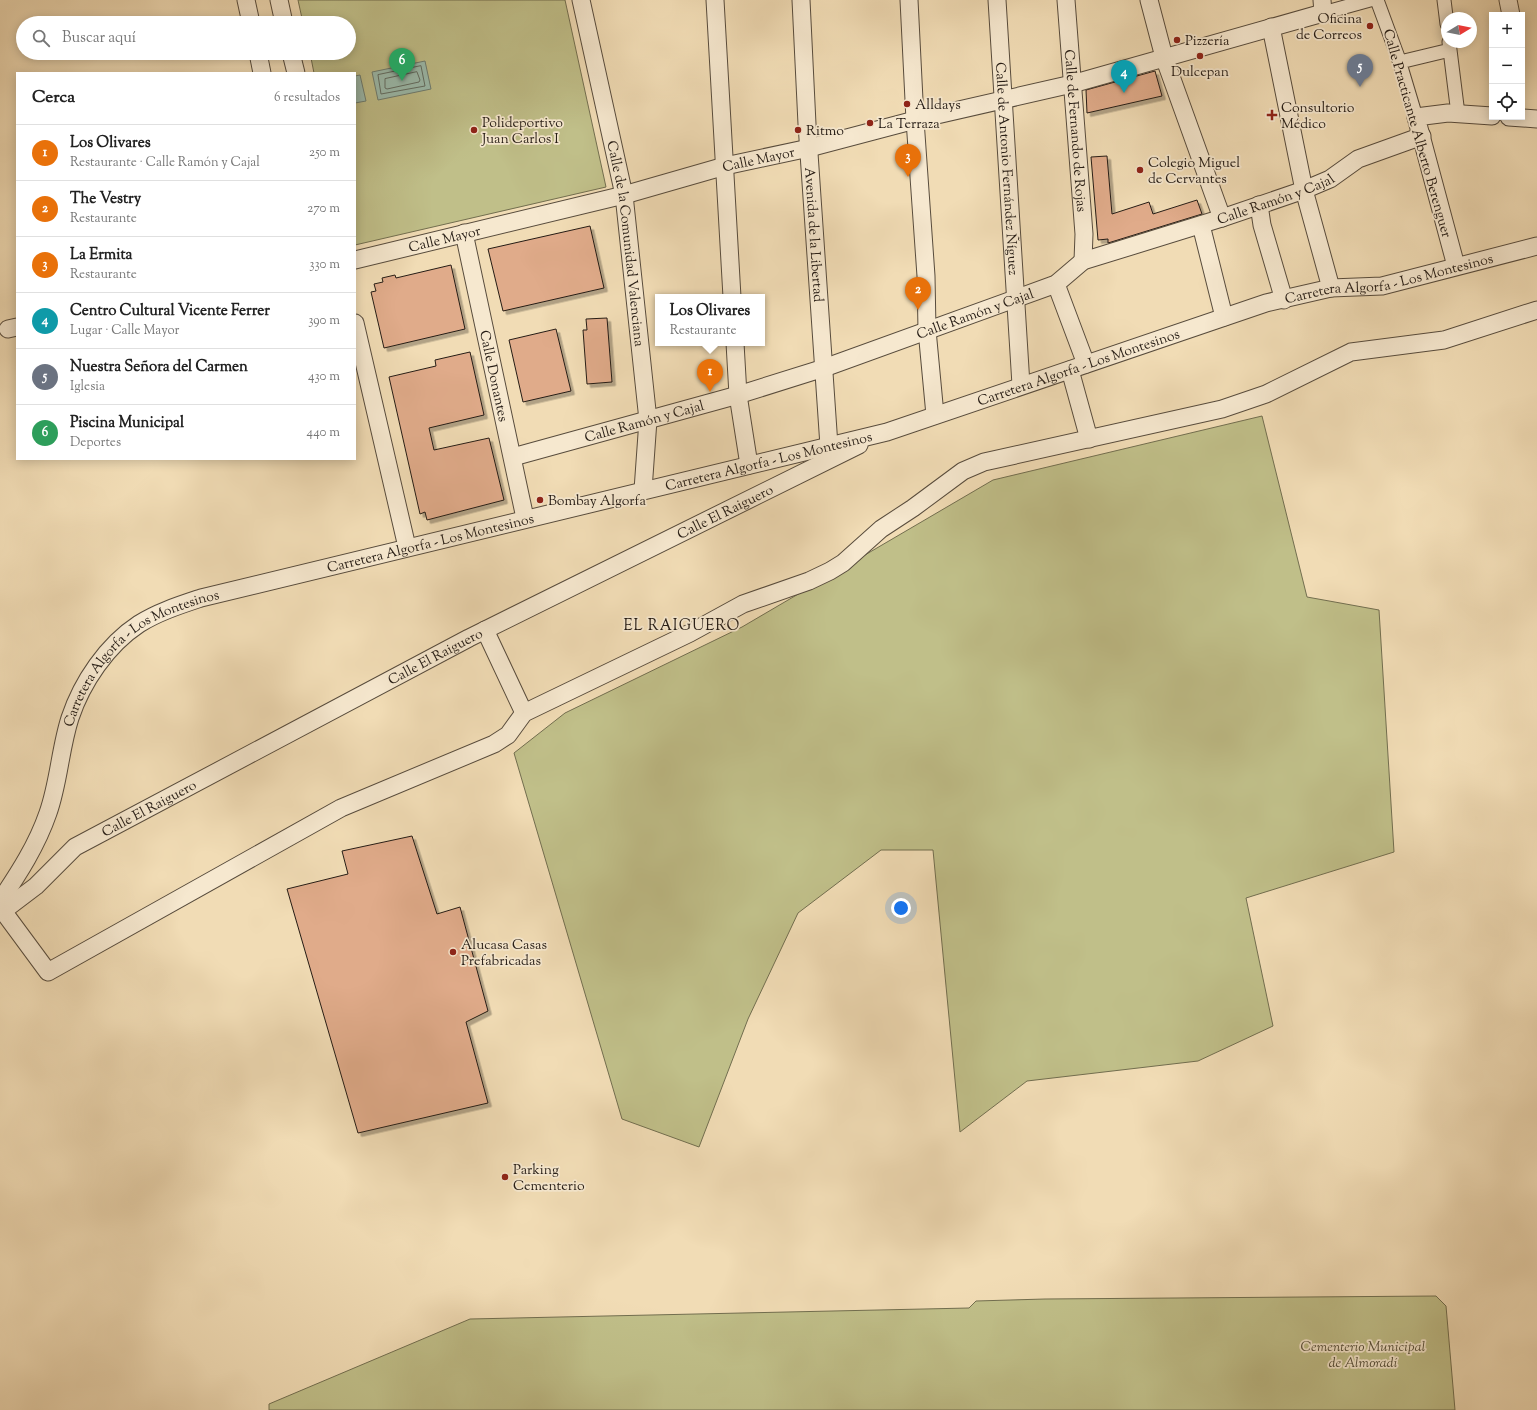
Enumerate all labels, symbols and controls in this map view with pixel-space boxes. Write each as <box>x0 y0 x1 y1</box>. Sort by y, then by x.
place label: Oficina de Correos <box>1296 10 1363 46</box>
north arrow <box>1441 12 1477 48</box>
map controls <box>1489 12 1525 120</box>
button: + <box>1489 12 1525 48</box>
search box <box>16 16 356 60</box>
marker: Oficina de Correos <box>1365 21 1375 31</box>
icon: search <box>30 27 52 49</box>
street label: Calle Practicante Alberto Berenguer <box>1377 27 1456 241</box>
text: Buscar aquí <box>62 28 136 49</box>
place label: Pizzería <box>1185 32 1230 52</box>
marker: Pizzería <box>1172 35 1182 45</box>
pin: 6 <box>389 48 415 81</box>
button: − <box>1489 48 1525 84</box>
street label: Calle de Fernando de Rojas <box>1058 49 1090 213</box>
marker: Dulcepan <box>1195 51 1205 61</box>
pin: 5 <box>1347 54 1373 87</box>
pin: 4 <box>1111 60 1137 93</box>
street label: Calle de Antonio Fernández Ñíguez <box>989 62 1022 276</box>
place label: Dulcepan <box>1171 63 1229 83</box>
button: locate <box>1489 84 1525 120</box>
text: Cerca <box>32 86 75 110</box>
text: 6 resultados <box>274 89 340 107</box>
place label: Alldays <box>915 96 961 116</box>
marker: Alldays <box>902 99 912 109</box>
place label: Consultorio Médico <box>1281 99 1355 135</box>
marker: Consultorio Médico <box>1266 109 1278 121</box>
place label: Polideportivo Juan Carlos I <box>481 114 563 150</box>
place label: La Terraza <box>878 115 940 135</box>
marker: La Terraza <box>865 118 875 128</box>
place label: Ritmo <box>806 122 844 142</box>
marker: Polideportivo Juan Carlos I <box>469 125 479 135</box>
marker: Ritmo <box>793 125 803 135</box>
text: Los Olivares <box>70 133 151 154</box>
street label: Calle de la Comunidad Valenciana <box>600 139 648 348</box>
street label: Calle Mayor <box>721 143 798 178</box>
text: 1 <box>43 144 47 162</box>
text: 250 m <box>309 144 340 162</box>
pin: 3 <box>895 144 921 177</box>
text: Restaurante · Calle Ramón y Cajal <box>70 154 260 172</box>
place label: Colegio Miguel de Cervantes <box>1148 154 1240 190</box>
marker: Colegio Miguel de Cervantes <box>1135 165 1145 175</box>
street label: Avenida de la Libertad <box>798 167 827 303</box>
street label: Calle Ramón y Cajal <box>1215 170 1340 231</box>
text: The Vestry <box>70 189 141 210</box>
text: 2 <box>42 200 48 218</box>
text: 270 m <box>307 200 340 218</box>
text: Restaurante <box>70 210 137 228</box>
street label: Calle Mayor <box>407 222 484 259</box>
text: La Ermita <box>70 245 132 266</box>
street label: Carretera Algorfa - Los Montesinos <box>1283 250 1496 310</box>
text: 3 <box>42 256 48 274</box>
text: 330 m <box>309 256 340 274</box>
text: Restaurante <box>70 266 137 284</box>
pin: 2 <box>905 277 931 310</box>
street label: Calle Ramón y Cajal <box>914 285 1037 346</box>
popup <box>655 294 765 346</box>
text: Centro Cultural Vicente Ferrer <box>70 301 270 322</box>
text: Los Olivares <box>670 301 750 322</box>
text: 4 <box>42 312 48 330</box>
text: 390 m <box>308 312 340 330</box>
text: Lugar · Calle Mayor <box>70 322 179 340</box>
text: Restaurante <box>670 322 737 340</box>
street label: Carretera Algorfa - Los Montesinos <box>975 325 1183 412</box>
street label: Calle Donantes <box>473 328 512 424</box>
text: Nuestra Señora del Carmen <box>70 357 248 378</box>
pin: 1 <box>697 359 723 392</box>
text: 5 <box>43 368 47 386</box>
text: 430 m <box>308 368 340 386</box>
text: Iglesia <box>70 378 105 396</box>
street label: Calle Ramón y Cajal <box>583 397 707 449</box>
text: Piscina Municipal <box>70 413 184 434</box>
text: 6 <box>42 424 48 442</box>
text: 440 m <box>307 424 340 442</box>
street label: Carretera Algorfa - Los Montesinos <box>663 428 875 497</box>
text: Deportes <box>70 434 121 452</box>
street label: Calle El Raiguero <box>674 481 777 545</box>
place label: Bombay Algorfa <box>548 492 646 512</box>
marker: Bombay Algorfa <box>535 495 545 505</box>
street label: Carretera Algorfa - Los Montesinos <box>325 510 536 579</box>
street label: Carretera Algorfa - Los Montesinos <box>60 586 221 730</box>
district label: EL RAIGUERO <box>624 616 740 637</box>
street label: Calle El Raiguero <box>385 625 487 691</box>
street label: Calle El Raiguero <box>99 776 201 843</box>
your location <box>891 898 911 918</box>
place label: Alucasa Casas Prefabricadas <box>461 936 547 972</box>
marker: Alucasa Casas Prefabricadas <box>448 947 458 957</box>
place label: Parking Cementerio <box>513 1161 585 1197</box>
marker: Parking Cementerio <box>500 1172 510 1182</box>
park label: Cementerio Municipal de Almoradí <box>1301 1338 1426 1374</box>

